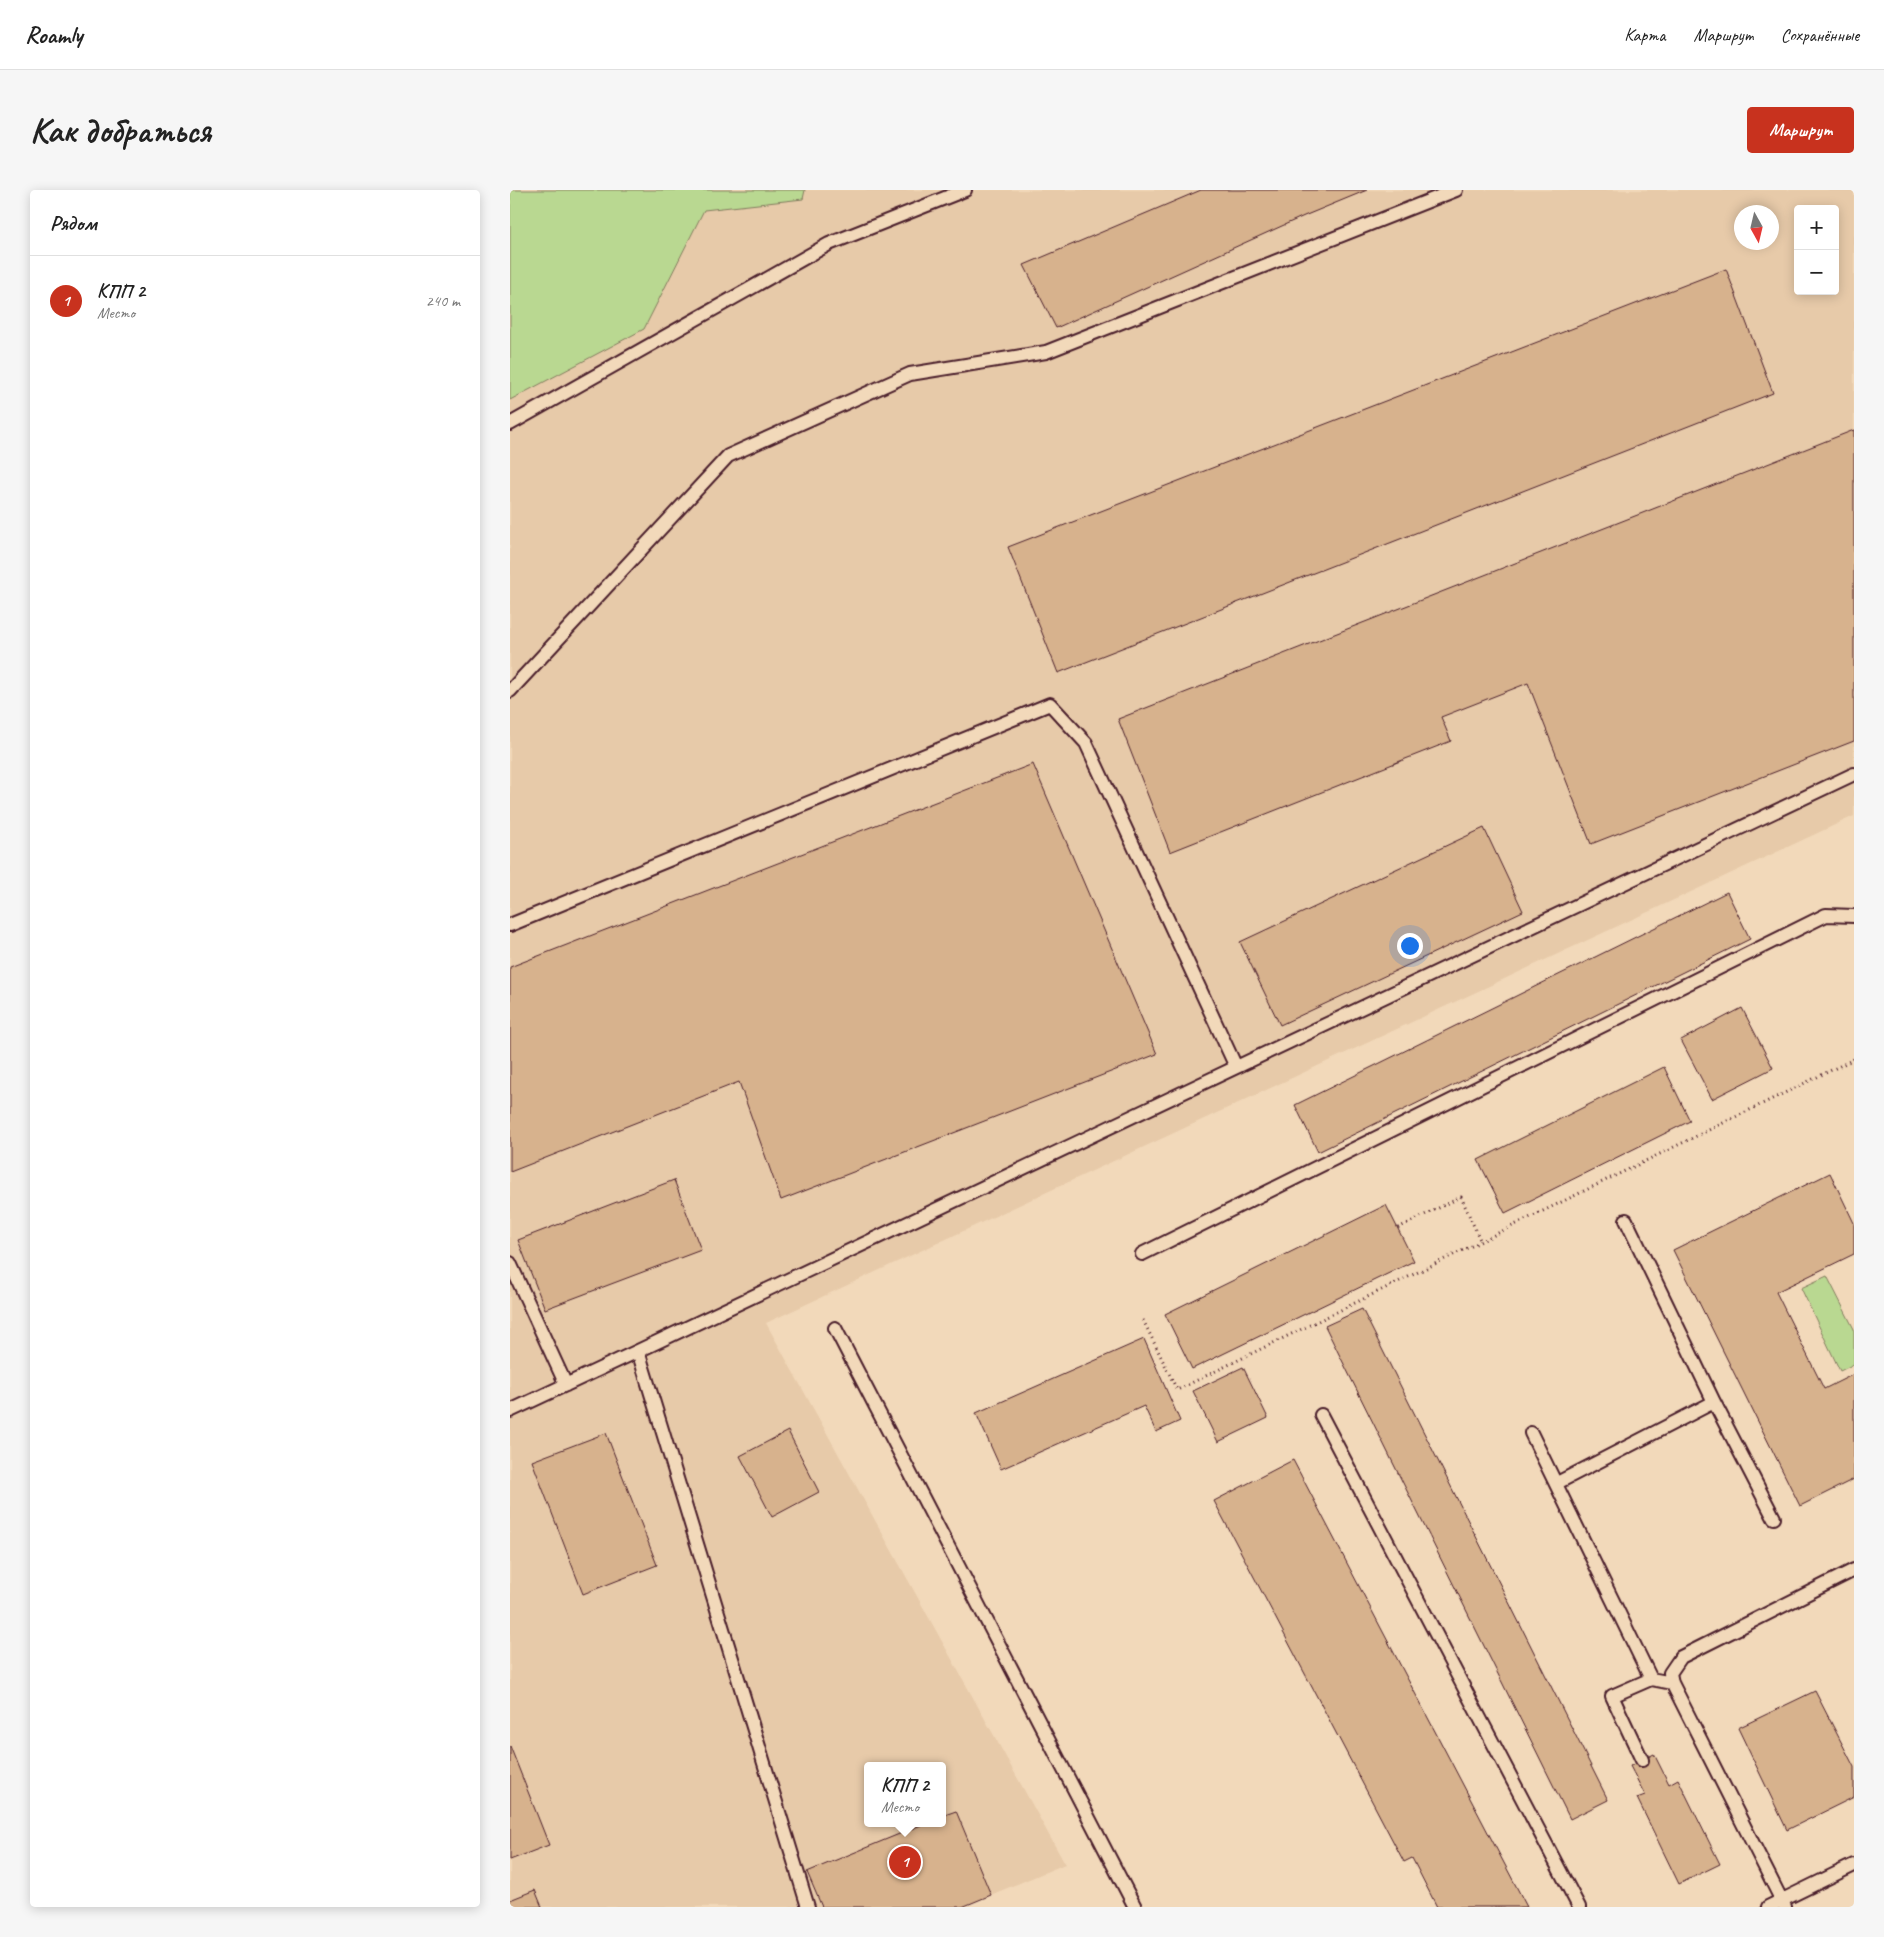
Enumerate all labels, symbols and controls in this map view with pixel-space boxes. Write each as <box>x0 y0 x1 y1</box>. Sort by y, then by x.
text: Roamly <box>25 20 82 50</box>
text: Карта <box>1624 24 1665 46</box>
text: Маршрут <box>1693 24 1753 46</box>
text: Сохранённые <box>1781 24 1859 46</box>
button: Маршрут <box>1747 107 1854 153</box>
text: Как добраться <box>30 108 211 153</box>
north arrow <box>1734 205 1779 250</box>
map controls <box>1794 205 1839 295</box>
button: + <box>1794 205 1839 250</box>
text: Рядом <box>50 210 97 236</box>
button: − <box>1794 250 1839 295</box>
text: КПП 2 <box>97 279 145 303</box>
text: 1 <box>62 291 70 311</box>
text: 240 m <box>426 291 460 311</box>
text: Место <box>97 303 135 323</box>
your location <box>1397 933 1423 959</box>
popup <box>864 1762 946 1827</box>
text: КПП 2 <box>881 1773 929 1797</box>
text: Место <box>881 1797 919 1817</box>
pin: 1 <box>889 1843 921 1881</box>

